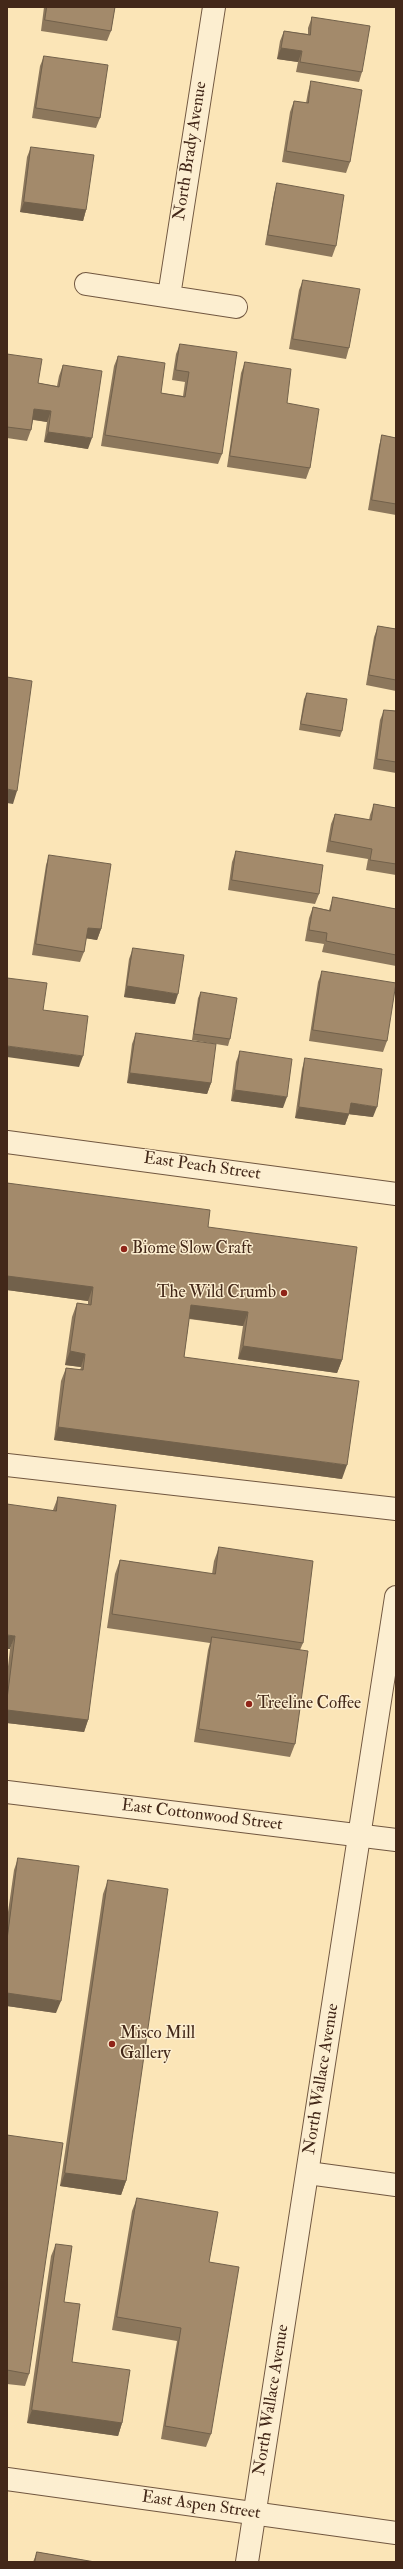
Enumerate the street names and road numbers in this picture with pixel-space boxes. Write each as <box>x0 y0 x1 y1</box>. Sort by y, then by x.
street label: North Brady Avenue <box>170 80 212 222</box>
street label: East Peach Street <box>142 1149 262 1185</box>
street label: East Cottonwood Street <box>120 1796 284 1836</box>
street label: North Wallace Avenue <box>300 2002 344 2156</box>
street label: North Wallace Avenue <box>250 2323 294 2477</box>
street label: East Aspen Street <box>140 2488 262 2524</box>

